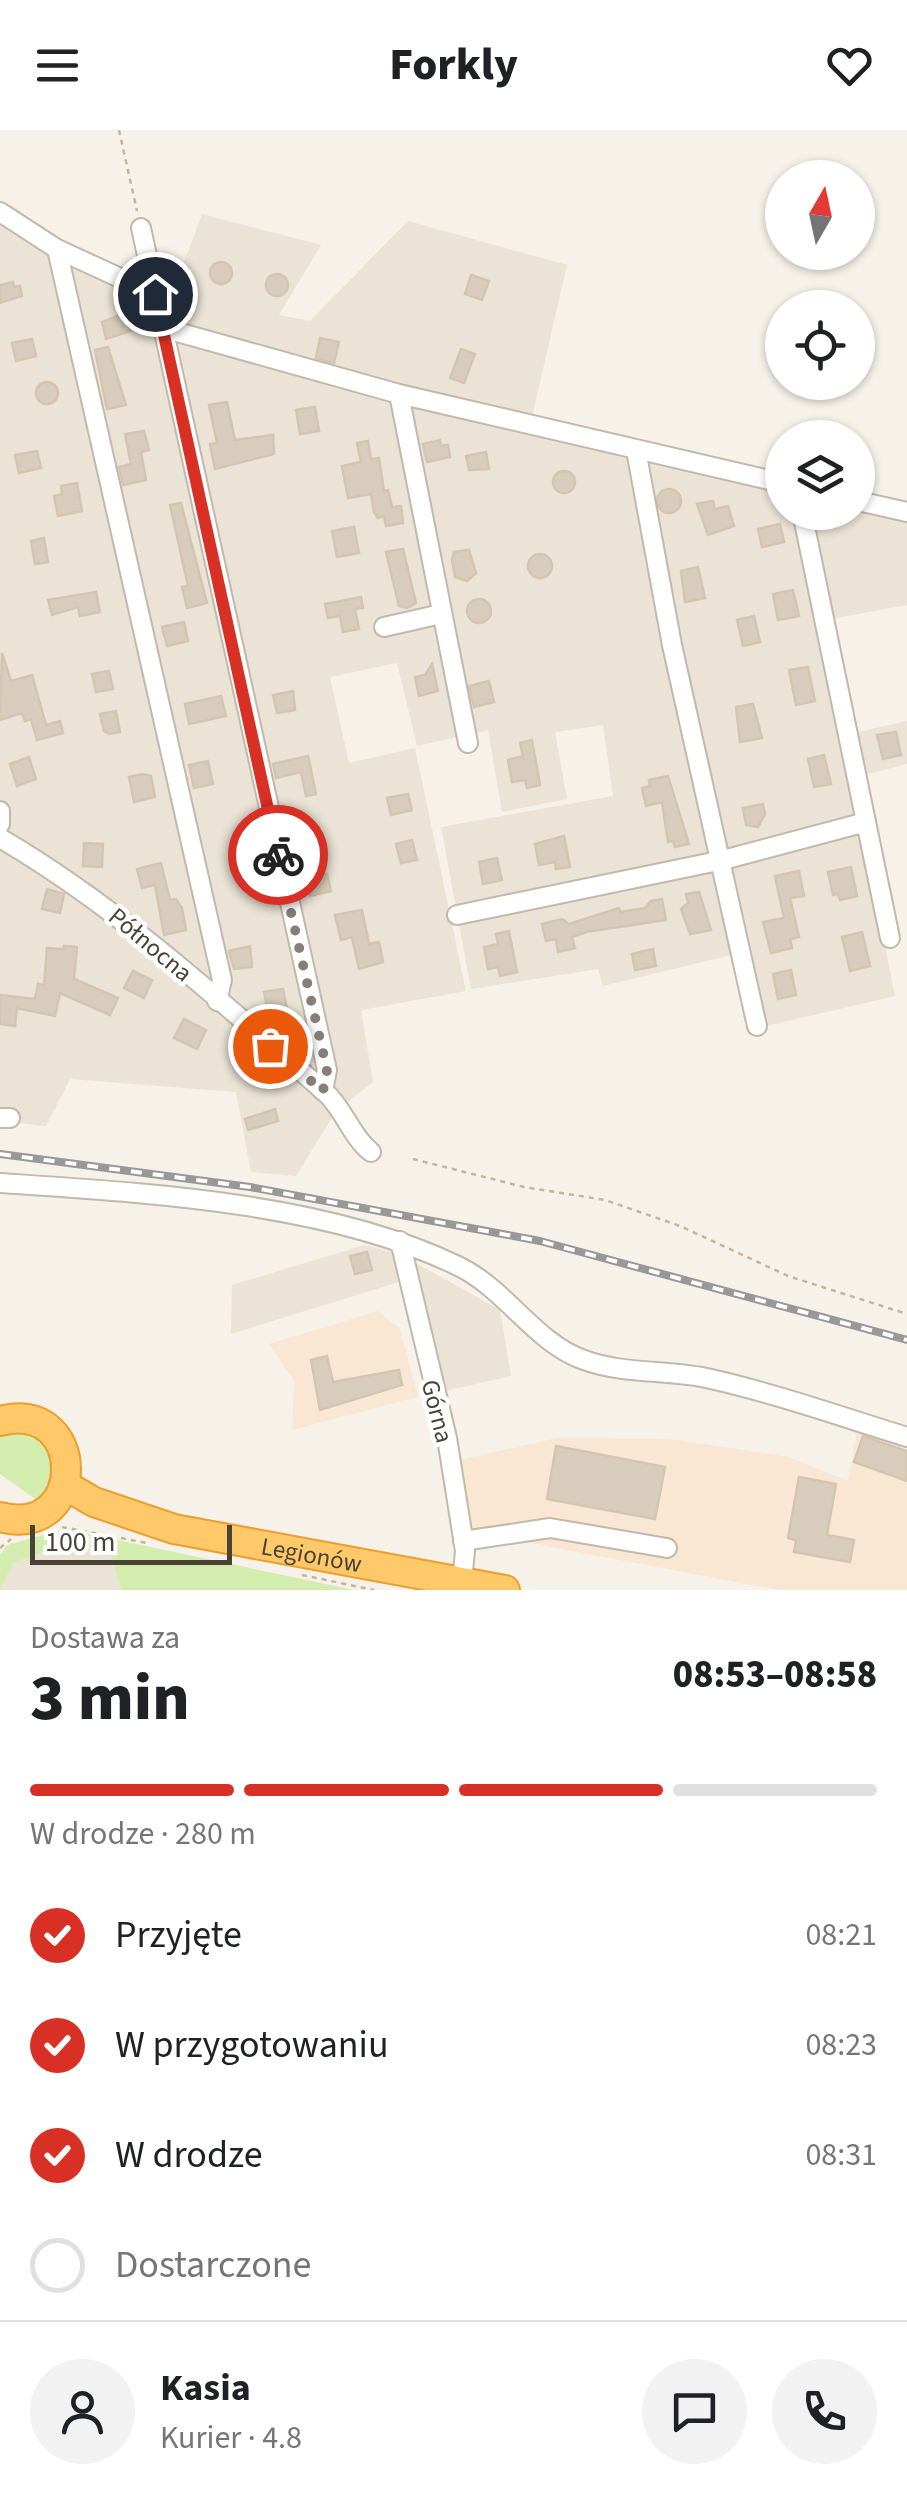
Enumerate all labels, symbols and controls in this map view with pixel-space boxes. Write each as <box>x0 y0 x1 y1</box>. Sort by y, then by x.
text: Forkly <box>389 33 518 97</box>
icon: menu <box>30 38 85 93</box>
icon: heart <box>822 38 877 93</box>
north arrow <box>765 160 875 270</box>
map controls <box>765 160 875 530</box>
pin <box>113 252 198 337</box>
icon: home <box>128 267 183 322</box>
button: locate <box>765 290 875 400</box>
button: layers <box>765 420 875 530</box>
courier <box>228 805 328 905</box>
icon: bike <box>251 828 306 883</box>
street label: Północna <box>101 899 200 991</box>
pin <box>228 1004 313 1089</box>
icon: bag <box>243 1019 298 1074</box>
street label: Górna <box>412 1376 462 1447</box>
scale bar <box>30 1520 232 1564</box>
text: 100 m <box>45 1522 116 1562</box>
street label: Legionów <box>258 1528 365 1582</box>
text: Dostawa za <box>30 1615 180 1661</box>
text: 08:53–08:58 <box>673 1648 877 1702</box>
text: 3 min <box>30 1652 190 1745</box>
text: W drodze · 280 m <box>30 1811 256 1857</box>
icon: check <box>30 1908 85 1963</box>
text: Przyjęte <box>115 1908 242 1962</box>
text: 08:21 <box>805 1912 877 1958</box>
icon: check <box>30 2018 85 2073</box>
text: W przygotowaniu <box>115 2018 389 2072</box>
text: 08:23 <box>805 2022 877 2068</box>
icon: check <box>30 2128 85 2183</box>
text: W drodze <box>115 2128 263 2182</box>
text: 08:31 <box>805 2132 877 2178</box>
text: Dostarczone <box>115 2238 311 2292</box>
button: person <box>30 2359 135 2464</box>
button: chat <box>642 2359 747 2464</box>
button: phone <box>772 2359 877 2464</box>
text: Kasia <box>160 2361 251 2415</box>
text: Kurier · 4.8 <box>160 2415 302 2461</box>

